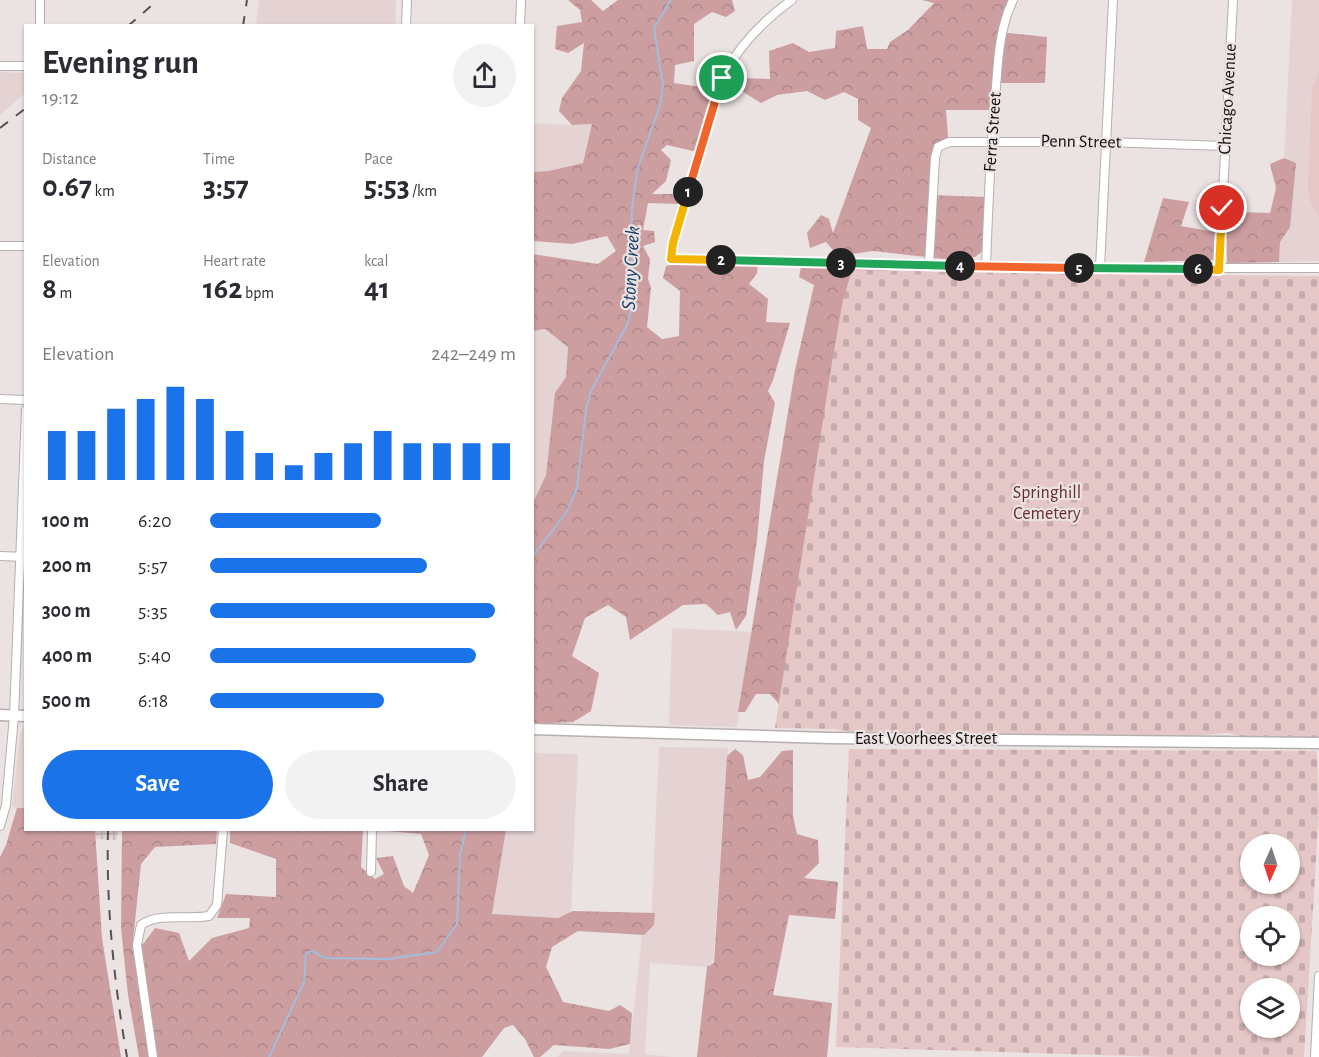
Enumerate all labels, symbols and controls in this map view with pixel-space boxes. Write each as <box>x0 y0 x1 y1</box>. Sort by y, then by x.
street label: Chicago Avenue <box>1216 43 1240 155</box>
button: share <box>453 44 516 107</box>
text: Evening run <box>42 47 199 80</box>
pin <box>696 52 747 103</box>
icon: arrive <box>705 61 738 94</box>
text: 19:12 <box>42 88 79 108</box>
street label: Ferra Street <box>981 91 1005 173</box>
street label: Penn Street <box>1041 132 1122 152</box>
text: Distance <box>42 151 96 167</box>
text: Time <box>203 151 235 167</box>
text: Pace <box>364 151 393 167</box>
text: 0.67 <box>42 172 92 202</box>
text: 3:57 <box>203 172 249 202</box>
text: 5:53 <box>364 172 410 202</box>
pin: 1 <box>673 177 703 207</box>
pin <box>1196 182 1247 233</box>
text: km <box>92 183 115 199</box>
text: /km <box>410 183 437 199</box>
text: 1 <box>685 184 691 200</box>
icon: check <box>1205 191 1238 224</box>
water label: Stony Creek <box>619 225 643 311</box>
pin: 2 <box>706 245 736 275</box>
pin: 3 <box>826 248 856 278</box>
pin: 4 <box>945 251 975 281</box>
text: 2 <box>717 252 725 268</box>
text: Elevation <box>42 253 100 269</box>
text: Heart rate <box>203 253 266 269</box>
text: kcal <box>364 253 388 269</box>
pin: 5 <box>1064 253 1094 283</box>
pin: 6 <box>1183 254 1213 284</box>
text: 3 <box>838 255 844 271</box>
text: 4 <box>956 258 964 274</box>
text: 5 <box>1076 260 1082 276</box>
text: 6 <box>1194 261 1202 277</box>
text: 8 <box>42 274 57 304</box>
text: 162 <box>203 274 242 304</box>
text: 41 <box>364 274 390 304</box>
text: m <box>57 285 72 301</box>
text: bpm <box>242 285 274 301</box>
text: Elevation <box>42 344 114 364</box>
text: 242–249 m <box>431 344 516 364</box>
park label: Springhill Cemetery <box>1013 484 1081 523</box>
text: 100 m <box>42 511 89 531</box>
text: 6:20 <box>138 511 172 531</box>
text: 200 m <box>42 556 91 576</box>
text: 5:57 <box>138 556 168 576</box>
text: 300 m <box>42 601 91 621</box>
text: 5:35 <box>138 601 168 621</box>
text: 400 m <box>42 646 92 666</box>
text: 5:40 <box>138 646 171 666</box>
text: 500 m <box>42 691 91 711</box>
text: 6:18 <box>138 691 168 711</box>
street label: East Voorhees Street <box>855 730 998 748</box>
button: Save <box>42 750 273 819</box>
button: Share <box>285 750 516 819</box>
north arrow <box>1240 834 1300 894</box>
map controls <box>1240 834 1300 1038</box>
button: locate <box>1240 906 1300 966</box>
button: layers <box>1240 978 1300 1038</box>

